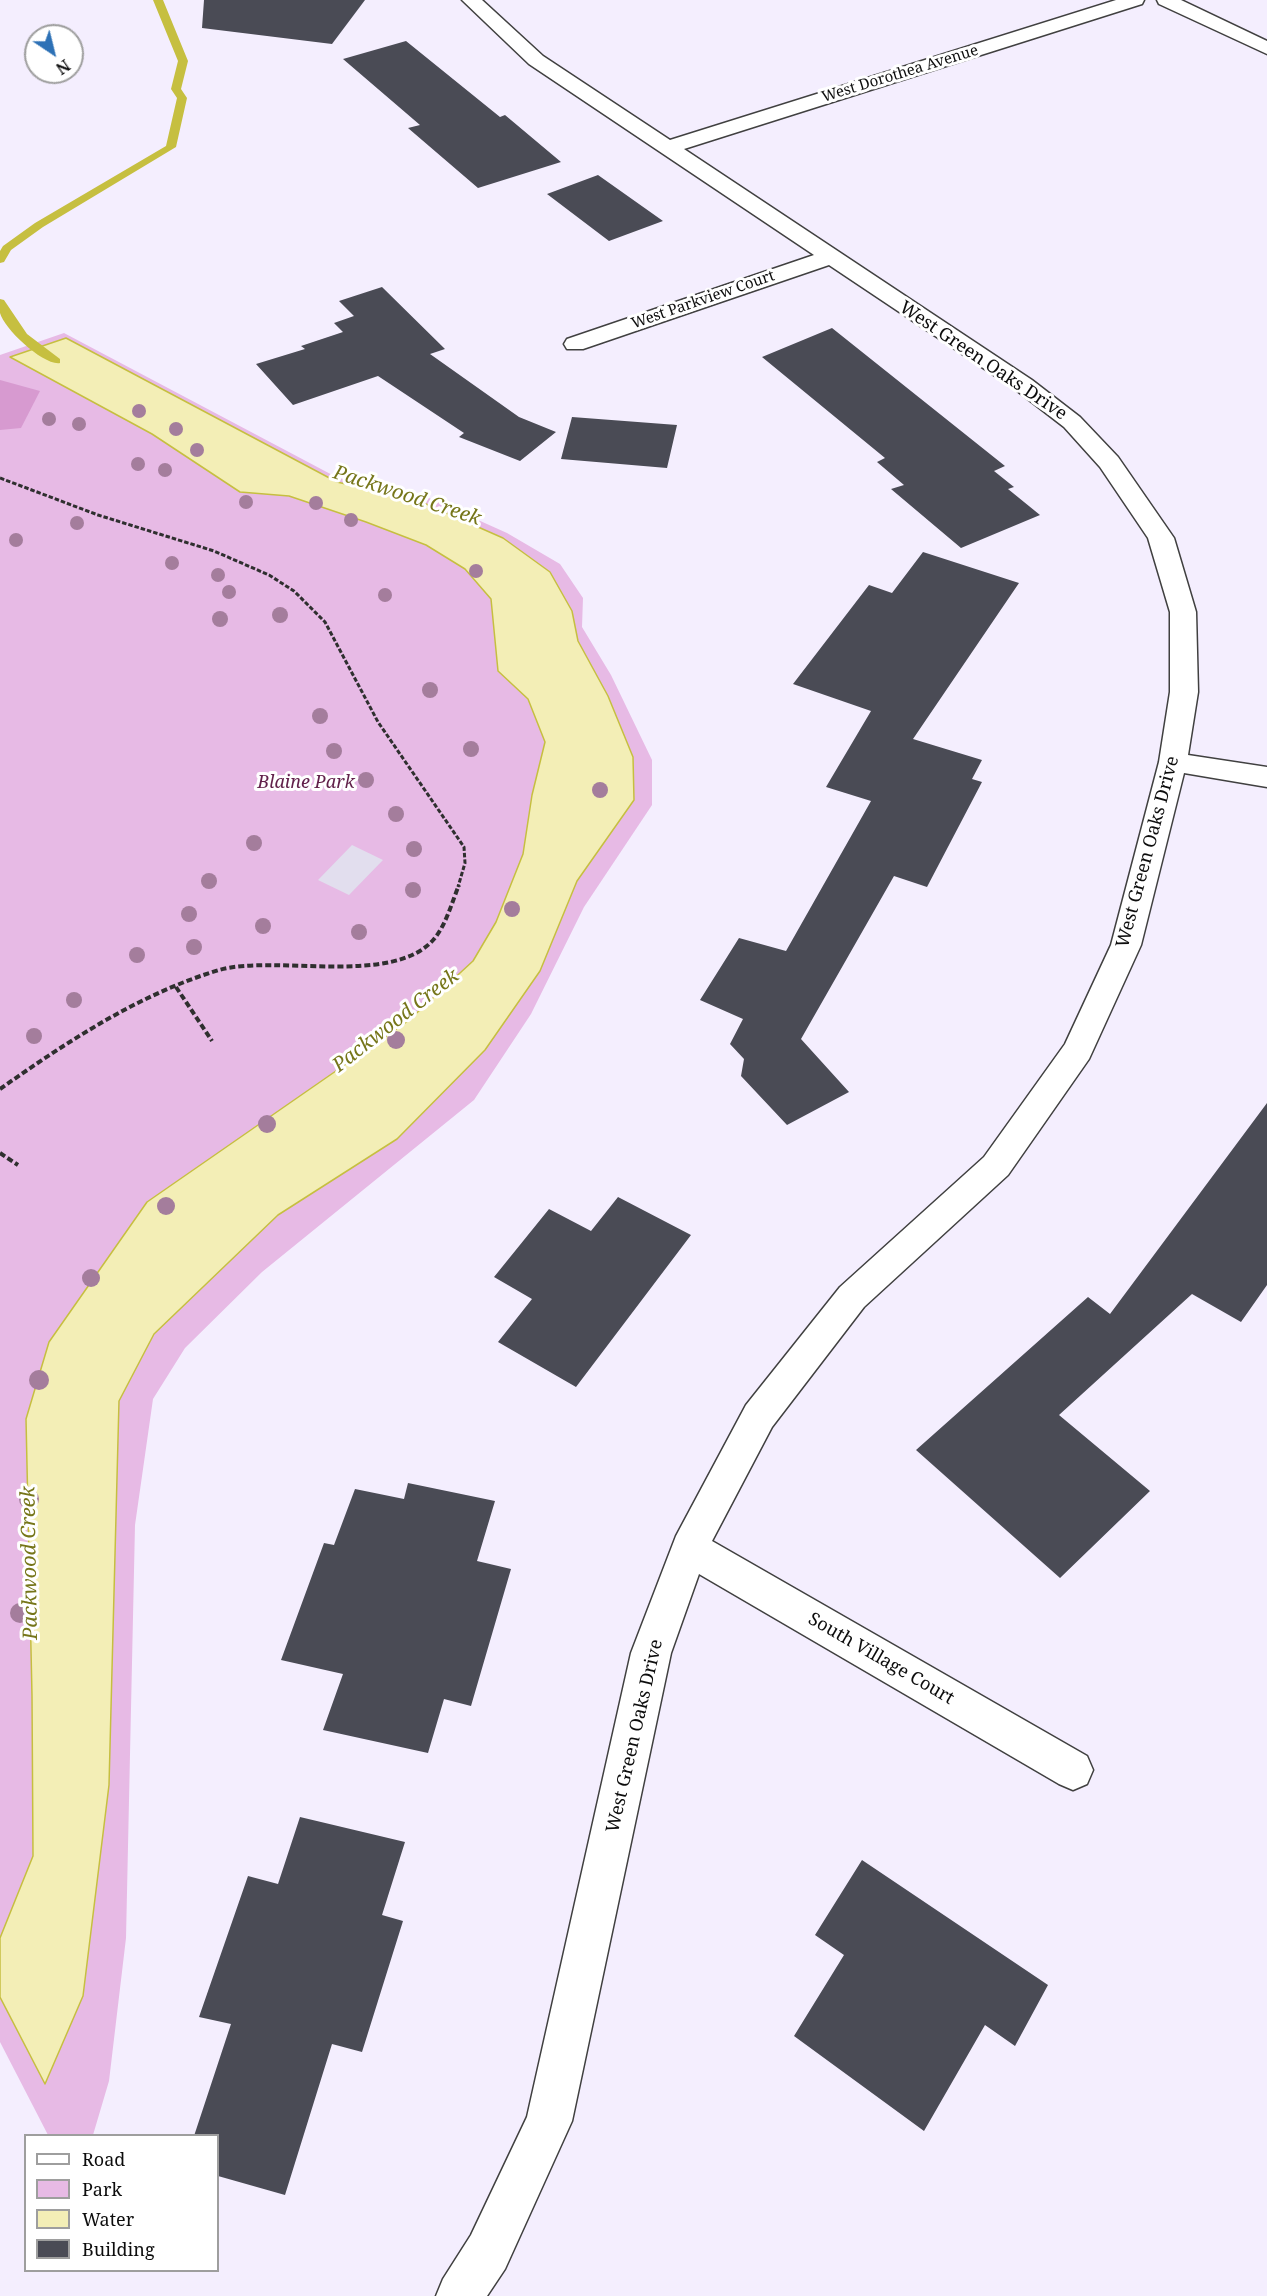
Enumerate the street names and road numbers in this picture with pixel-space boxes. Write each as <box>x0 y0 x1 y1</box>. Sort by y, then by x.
street label: West Dorothea Avenue <box>820 42 980 106</box>
street label: West Parkview Court <box>629 267 777 333</box>
street label: West Green Oaks Drive <box>895 297 1071 425</box>
street label: West Green Oaks Drive <box>1112 754 1184 950</box>
street label: South Village Court <box>804 1608 958 1710</box>
street label: West Green Oaks Drive <box>602 1637 668 1835</box>

